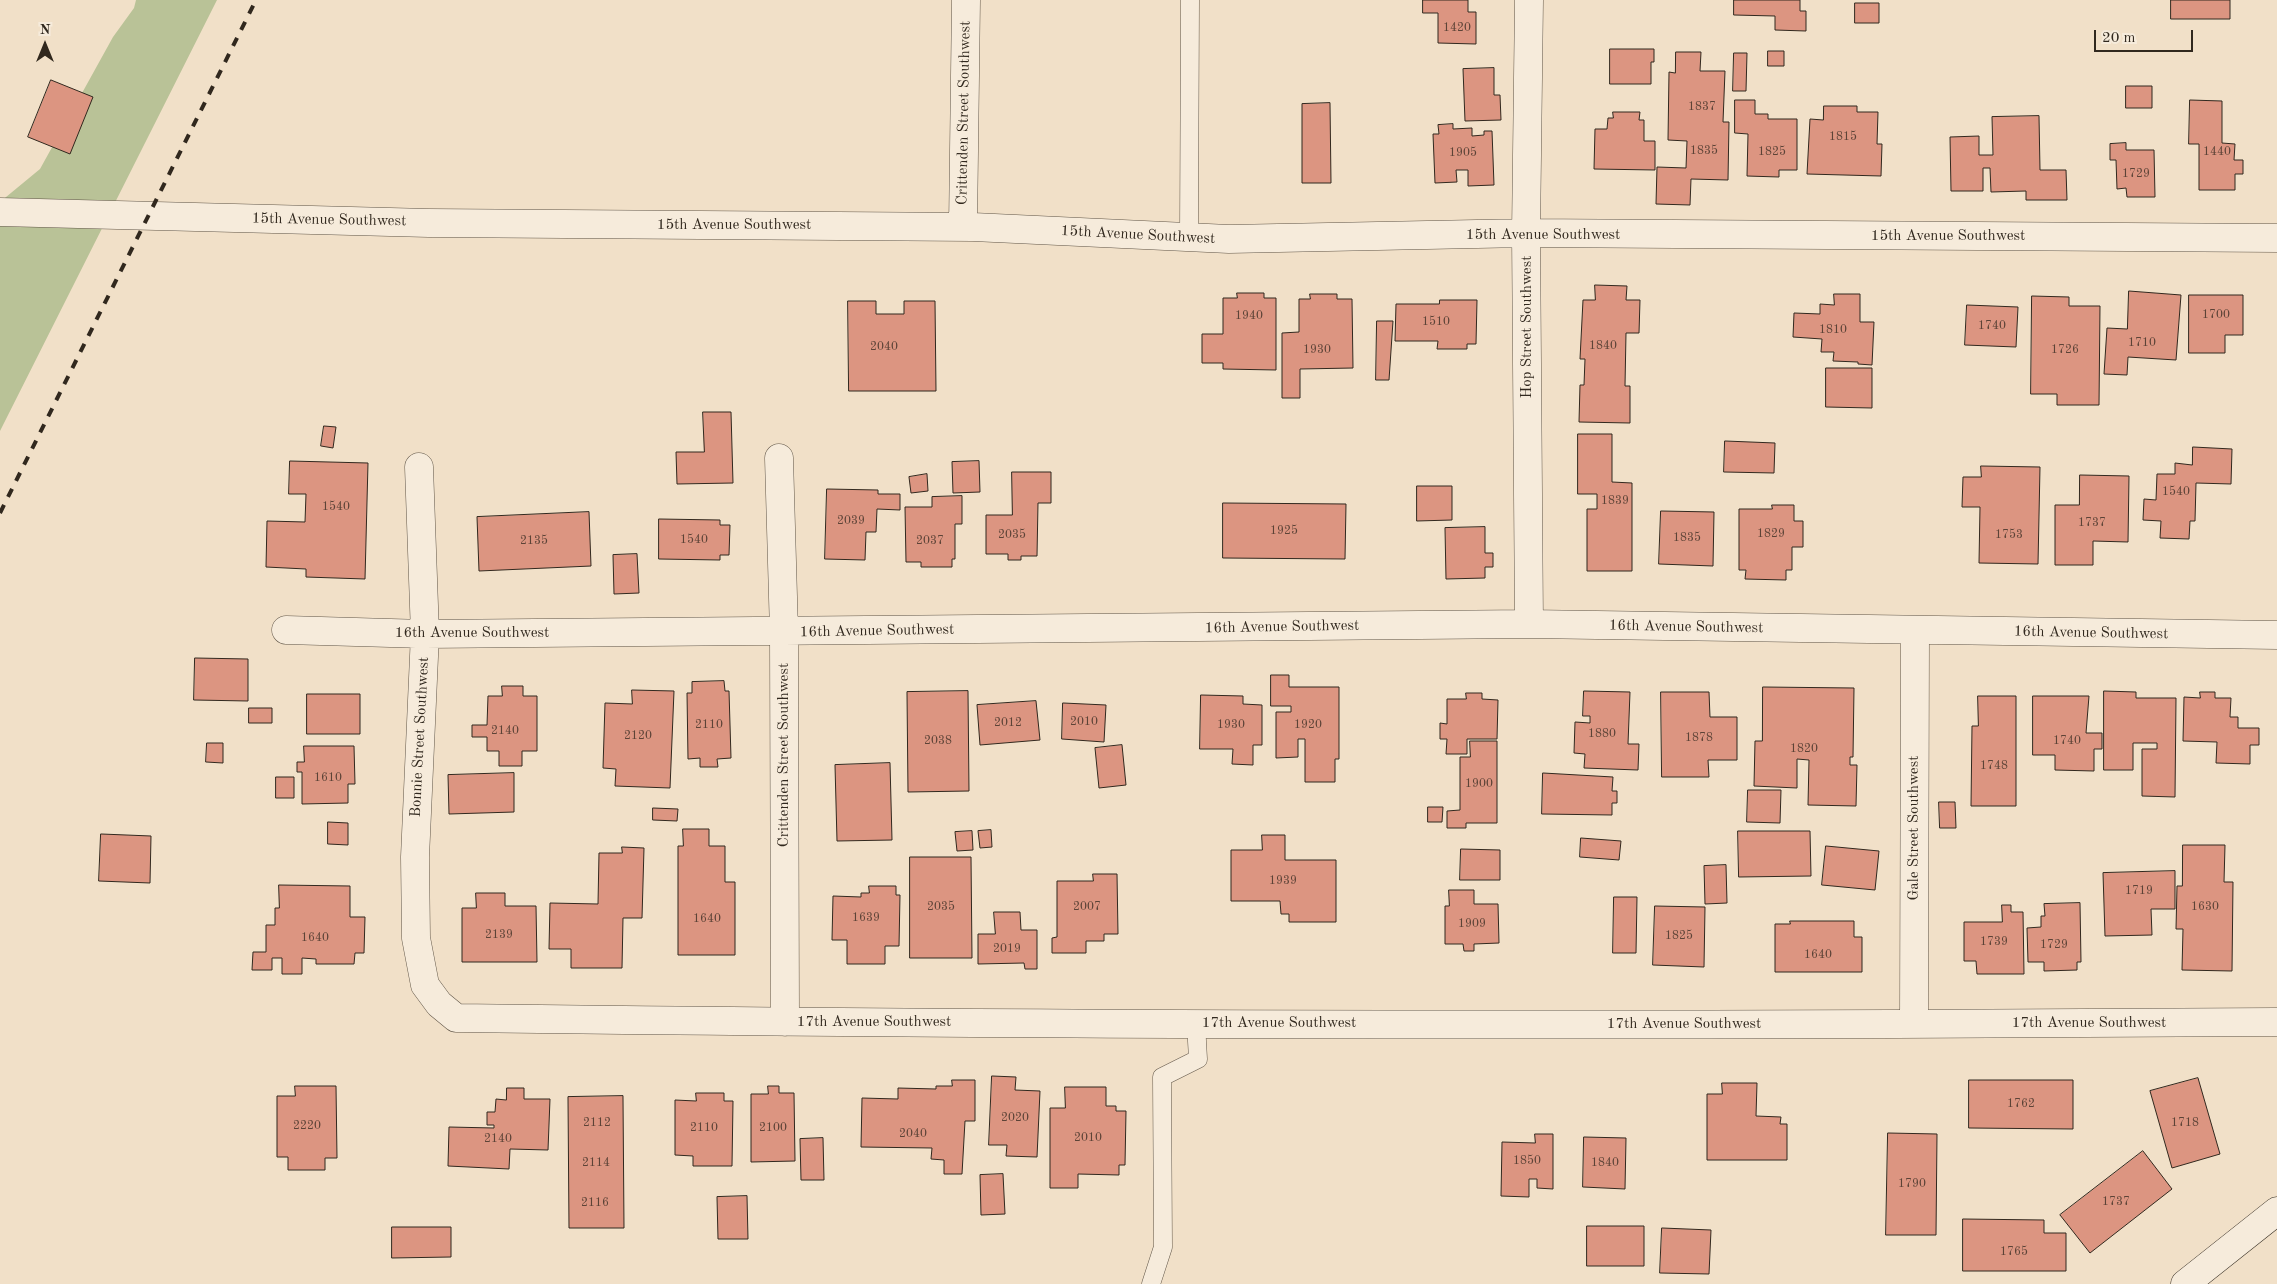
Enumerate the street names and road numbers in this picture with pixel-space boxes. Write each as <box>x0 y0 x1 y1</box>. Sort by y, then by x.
street label: Crittenden Street Southwest <box>953 21 975 205</box>
street label: 15th Avenue Southwest <box>252 210 406 230</box>
street label: 15th Avenue Southwest <box>657 216 811 234</box>
street label: 15th Avenue Southwest <box>1060 222 1216 248</box>
street label: 15th Avenue Southwest <box>1466 226 1620 244</box>
street label: 15th Avenue Southwest <box>1871 227 2025 245</box>
street label: Hop Street Southwest <box>1518 256 1536 398</box>
street label: 16th Avenue Southwest <box>1205 617 1359 637</box>
street label: 16th Avenue Southwest <box>1609 617 1763 637</box>
street label: 16th Avenue Southwest <box>800 621 954 641</box>
street label: 16th Avenue Southwest <box>2014 623 2168 643</box>
street label: 16th Avenue Southwest <box>395 624 549 642</box>
street label: Bonnie Street Southwest <box>407 656 433 818</box>
street label: Crittenden Street Southwest <box>775 663 793 847</box>
street label: Gale Street Southwest <box>1905 755 1923 901</box>
street label: 17th Avenue Southwest <box>797 1013 951 1031</box>
street label: 17th Avenue Southwest <box>1202 1014 1356 1032</box>
street label: 17th Avenue Southwest <box>2012 1014 2166 1032</box>
street label: 17th Avenue Southwest <box>1607 1015 1761 1033</box>

